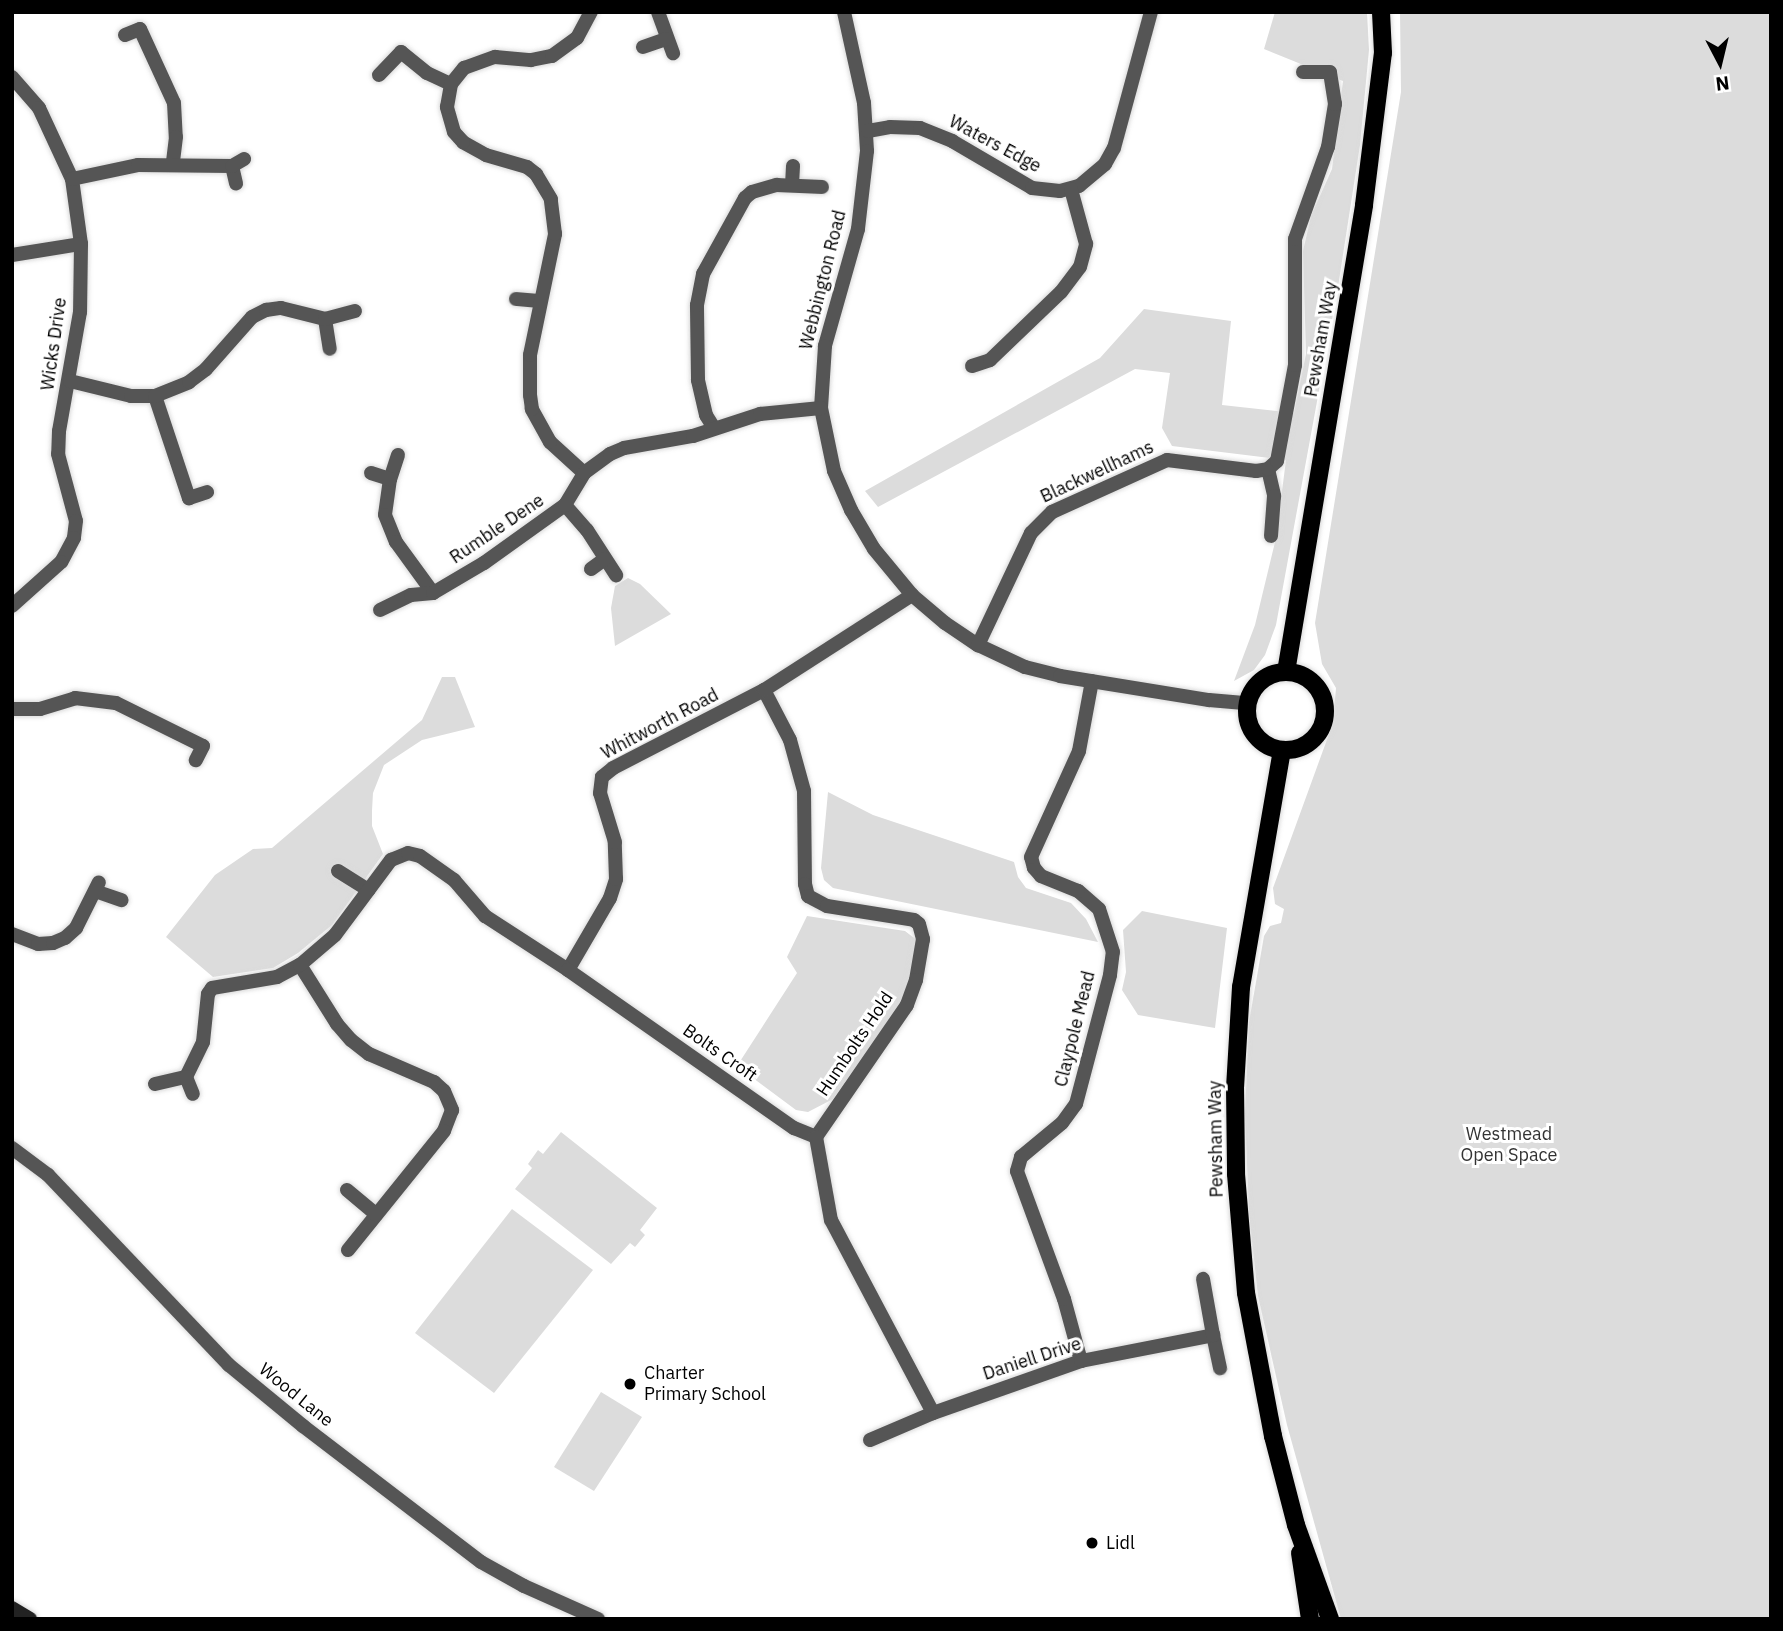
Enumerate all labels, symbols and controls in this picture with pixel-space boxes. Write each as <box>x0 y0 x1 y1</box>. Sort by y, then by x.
north arrow <box>1685 28 1755 98</box>
text: N <box>1714 71 1731 97</box>
street label: Waters Edge <box>945 111 1045 177</box>
street label: Webbington Road <box>795 208 851 352</box>
street label: Pewsham Way <box>1300 279 1342 399</box>
street label: Wicks Drive <box>37 296 71 392</box>
street label: Blackwellhams <box>1037 436 1157 508</box>
street label: Rumble Dene <box>446 490 548 568</box>
street label: Whitworth Road <box>598 684 722 764</box>
street label: Claypole Mead <box>1050 969 1100 1089</box>
street label: Humbolts Hold <box>812 988 898 1100</box>
street label: Bolts Croft <box>679 1020 761 1086</box>
street label: Pewsham Way <box>1204 1080 1228 1198</box>
park label: Westmead Open Space <box>1461 1124 1557 1166</box>
street label: Daniell Drive <box>980 1333 1084 1385</box>
street label: Wood Lane <box>254 1358 338 1432</box>
place label: Charter Primary School <box>644 1363 766 1406</box>
marker: Charter Primary School <box>622 1376 638 1392</box>
place label: Lidl <box>1106 1532 1135 1554</box>
marker: Lidl <box>1084 1535 1100 1551</box>

